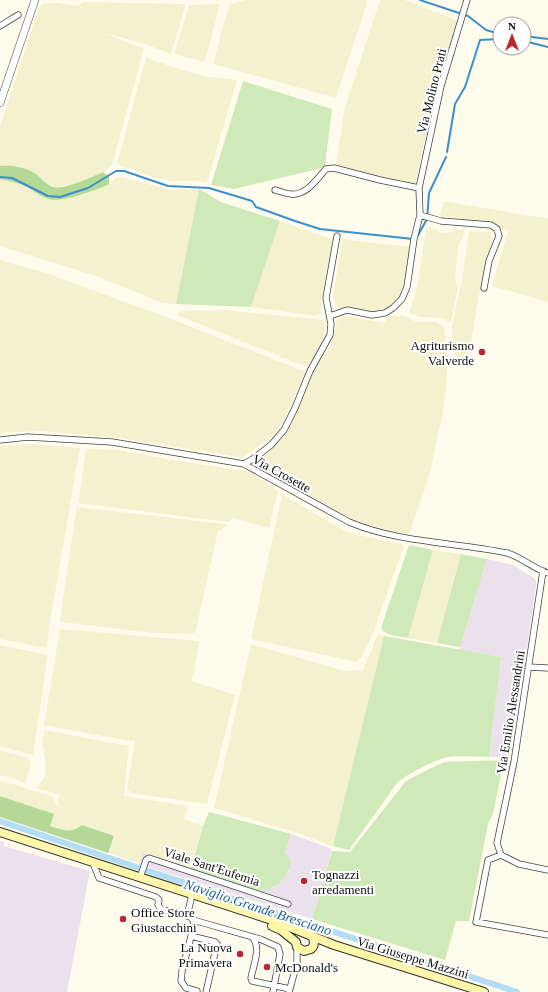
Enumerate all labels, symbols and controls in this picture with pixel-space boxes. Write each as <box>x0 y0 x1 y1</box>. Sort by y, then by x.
north arrow <box>492 16 532 56</box>
text: N <box>508 20 516 32</box>
street label: Via Molino Prati <box>414 47 449 135</box>
place label: Agriturismo Valverde <box>410 338 474 368</box>
marker: Agriturismo Valverde <box>477 347 487 357</box>
street label: Via Crosette <box>250 451 314 496</box>
street label: Via Emilio Alessandrini <box>493 649 528 775</box>
street label: Viale Sant'Eufemia <box>162 844 262 889</box>
place label: Tognazzi arredamenti <box>312 867 374 897</box>
water label: Naviglio Grande Bresciano <box>181 876 334 938</box>
marker: Tognazzi arredamenti <box>299 876 309 886</box>
place label: Office Store Giustacchini <box>131 905 197 935</box>
marker: Office Store Giustacchini <box>118 914 128 924</box>
street label: Via Giuseppe Mazzini <box>355 933 471 982</box>
place label: La Nuova Primavera <box>179 940 232 970</box>
marker: La Nuova Primavera <box>235 949 245 959</box>
place label: McDonald's <box>275 960 338 975</box>
marker: McDonald's <box>262 962 272 972</box>

